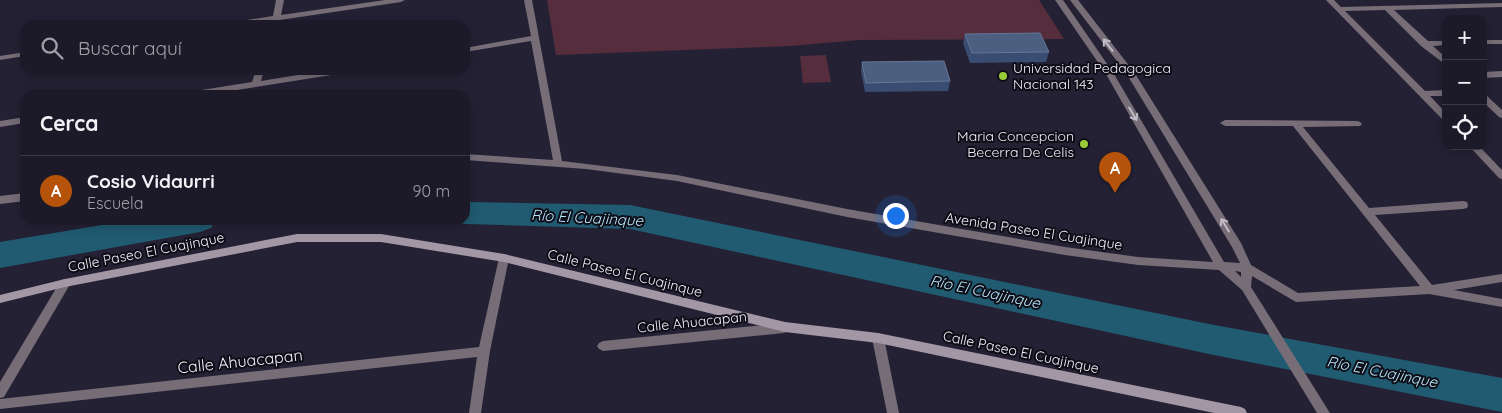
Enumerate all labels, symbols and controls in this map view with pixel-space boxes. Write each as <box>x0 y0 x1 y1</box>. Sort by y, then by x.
map controls <box>1442 15 1487 150</box>
button: + <box>1442 15 1487 60</box>
search box <box>20 20 470 75</box>
icon: search <box>38 34 66 62</box>
text: Buscar aquí <box>78 36 182 60</box>
one-way arrow <box>1103 38 1114 51</box>
place label: Universidad Pedagogica Nacional 143 <box>1013 59 1171 93</box>
button: − <box>1442 60 1487 105</box>
marker: Universidad Pedagogica Nacional 143 <box>997 70 1009 82</box>
button: locate <box>1442 105 1487 150</box>
one-way arrow <box>1128 107 1138 121</box>
text: Cerca <box>40 110 98 136</box>
place label: Maria Concepcion Becerra De Celis <box>957 127 1074 161</box>
marker: Maria Concepcion Becerra De Celis <box>1078 138 1090 150</box>
pin: A <box>1099 152 1131 193</box>
text: Cosio Vidaurri <box>87 169 215 193</box>
text: A <box>51 181 61 201</box>
text: 90 m <box>413 181 450 201</box>
text: Escuela <box>87 193 143 213</box>
your location <box>883 203 909 229</box>
water label: Río El Cuajinque <box>531 205 644 230</box>
street label: Avenida Paseo El Cuajinque <box>944 208 1124 254</box>
one-way arrow <box>1219 219 1229 233</box>
street label: Calle Paseo El Cuajinque <box>66 228 226 276</box>
street label: Calle Paseo El Cuajinque <box>546 245 704 301</box>
water label: Río El Cuajinque <box>928 271 1042 313</box>
street label: Calle Ahuacapan <box>636 307 748 337</box>
street label: Calle Paseo El Cuajinque <box>941 327 1101 377</box>
street label: Calle Ahuacapan <box>176 344 304 378</box>
water label: Río El Cuajinque <box>1325 352 1439 392</box>

